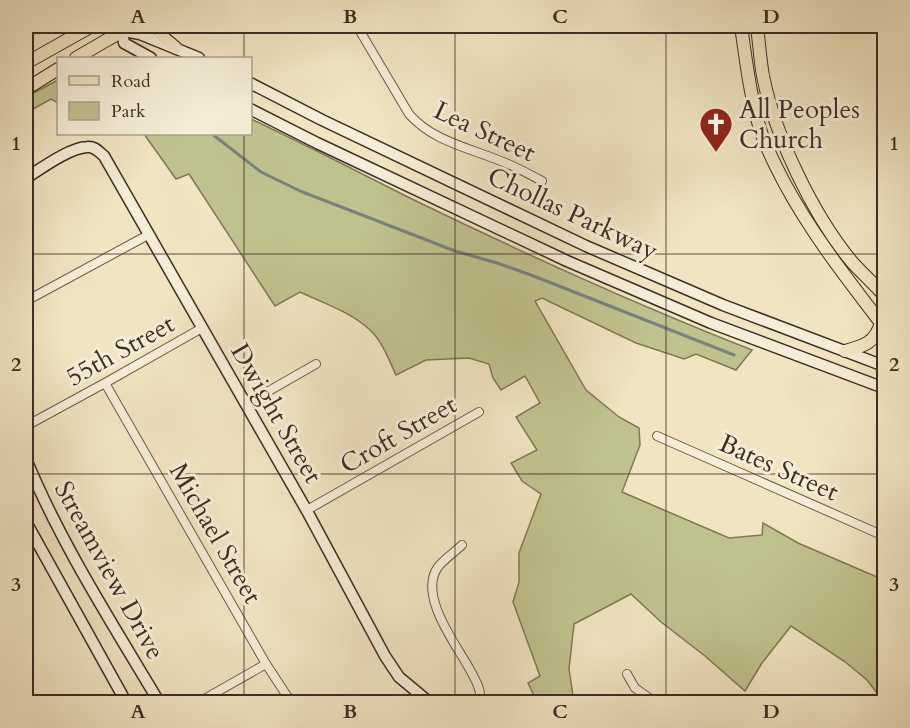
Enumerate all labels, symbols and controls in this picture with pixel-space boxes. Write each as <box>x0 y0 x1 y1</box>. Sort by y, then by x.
text: A <box>130 3 146 30</box>
text: B <box>343 3 357 30</box>
text: C <box>552 3 568 30</box>
text: D <box>762 3 780 30</box>
legend <box>57 57 252 135</box>
text: Road <box>111 69 151 94</box>
place label: All Peoples Church <box>739 92 860 157</box>
street label: Lea Street <box>428 93 541 170</box>
text: Park <box>111 99 146 124</box>
church icon: All Peoples Church <box>698 106 734 153</box>
text: 1 <box>11 130 21 157</box>
text: 1 <box>889 130 899 157</box>
street label: Chollas Parkway <box>482 159 664 268</box>
street label: 55th Street <box>60 306 181 395</box>
street label: Dwight Street <box>222 337 331 489</box>
text: 2 <box>11 351 21 378</box>
text: 2 <box>889 351 899 378</box>
street label: Croft Street <box>334 387 463 482</box>
street label: Bates Street <box>714 426 844 509</box>
street label: Michael Street <box>161 456 270 610</box>
street label: Streamview Drive <box>46 475 173 666</box>
text: 3 <box>11 571 21 598</box>
text: 3 <box>889 571 899 598</box>
text: A <box>130 698 146 725</box>
text: B <box>343 698 357 725</box>
text: C <box>552 698 568 725</box>
text: D <box>762 698 780 725</box>

